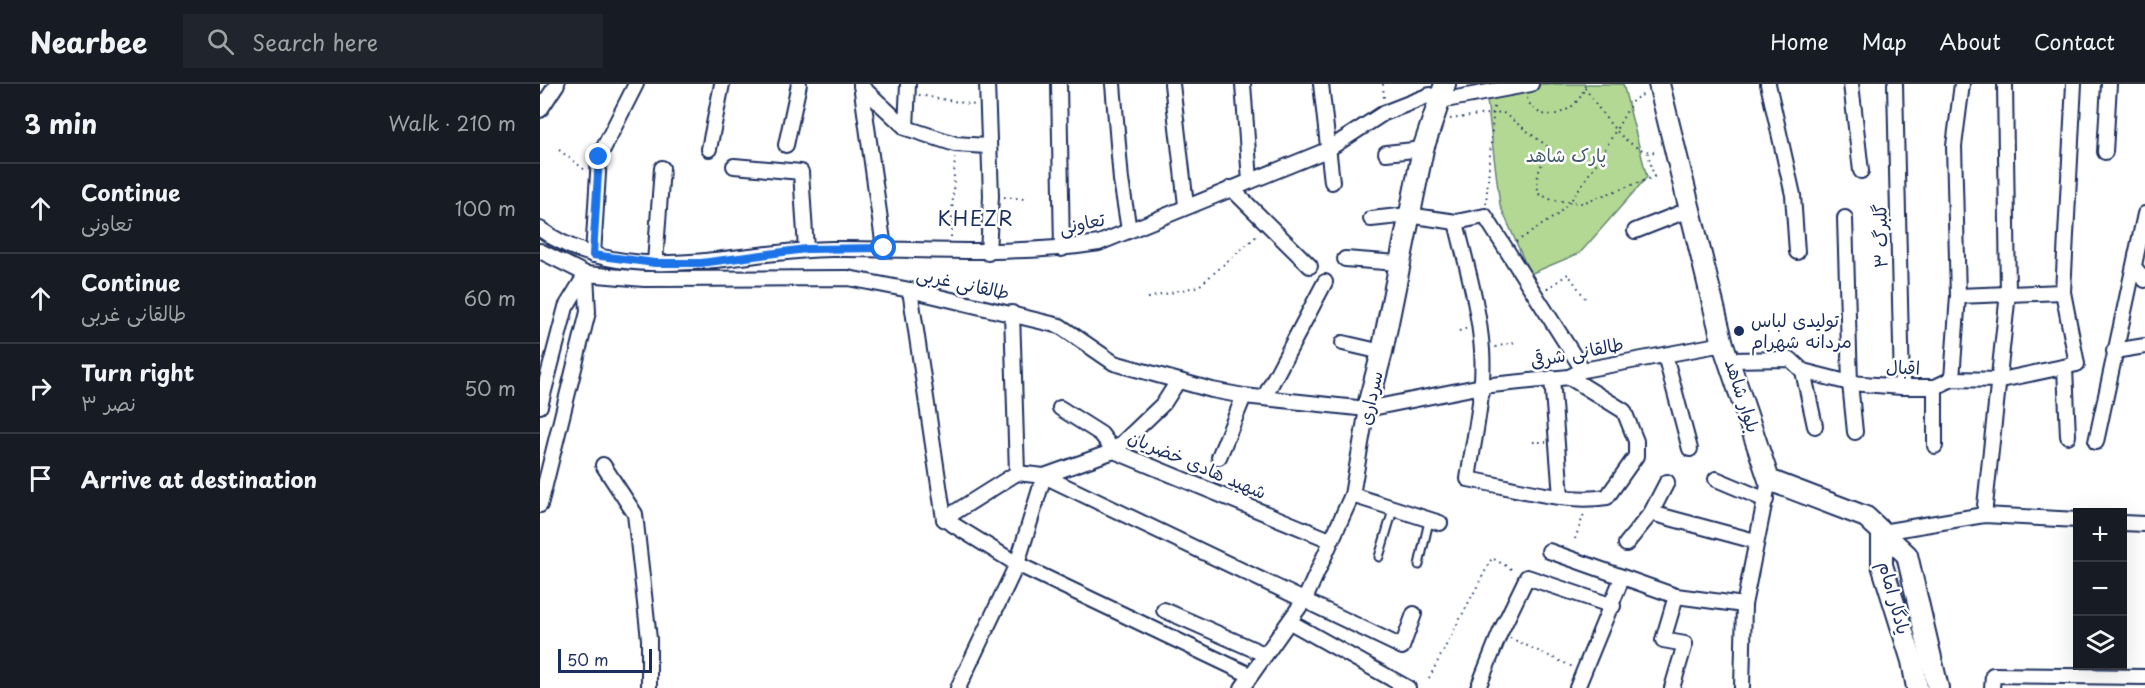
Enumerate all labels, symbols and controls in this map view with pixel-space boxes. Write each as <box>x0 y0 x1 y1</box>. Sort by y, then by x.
search box <box>183 14 603 68</box>
text: Nearbee <box>30 20 147 63</box>
icon: search <box>204 25 237 58</box>
text: Search here <box>252 25 378 58</box>
text: Home <box>1770 25 1829 57</box>
text: Map <box>1862 25 1907 57</box>
text: About <box>1940 25 2001 57</box>
text: Contact <box>2034 25 2115 57</box>
text: 3 min <box>24 104 97 143</box>
text: Walk · 210 m <box>389 108 516 138</box>
park label: پارک شاهد <box>1526 141 1606 168</box>
route end <box>585 143 611 169</box>
text: Continue <box>81 175 180 208</box>
icon: ahead <box>24 192 57 225</box>
text: 100 m <box>455 193 516 223</box>
district label: KHEZR <box>938 203 1014 233</box>
street label: گلبرگ ۳ <box>1865 203 1894 268</box>
street label: تعاونی <box>1056 204 1108 241</box>
text: تعاونی <box>81 208 132 238</box>
route start <box>870 234 896 260</box>
street label: طالقانی غربی <box>914 259 1012 306</box>
text: Continue <box>81 265 180 298</box>
icon: ahead <box>24 282 57 315</box>
text: 60 m <box>464 283 516 313</box>
text: طالقانی غربی <box>81 298 186 328</box>
place label: تولیدی لباس مردانه شهرام <box>1751 306 1852 356</box>
marker: تولیدی لباس مردانه شهرام <box>1732 324 1746 338</box>
street label: طالقانی شرقی <box>1528 329 1626 374</box>
street label: اقبال <box>1885 352 1921 381</box>
text: Turn right <box>81 355 194 388</box>
street label: بلوار شاهد <box>1719 355 1768 436</box>
street label: سرداری <box>1350 368 1389 427</box>
icon: right <box>24 372 57 405</box>
text: 50 m <box>464 373 516 403</box>
text: نصر ۳ <box>81 388 136 418</box>
street label: شهید هادی خضریان <box>1124 422 1271 505</box>
icon: arrive <box>24 462 57 495</box>
text: Arrive at destination <box>81 462 317 495</box>
map controls <box>2073 508 2127 670</box>
button: + <box>2073 508 2127 562</box>
street label: یادگار امام <box>1871 558 1918 638</box>
button: − <box>2073 562 2127 616</box>
button: layers <box>2073 616 2127 670</box>
scale bar <box>558 646 652 674</box>
text: 50 m <box>567 647 608 671</box>

